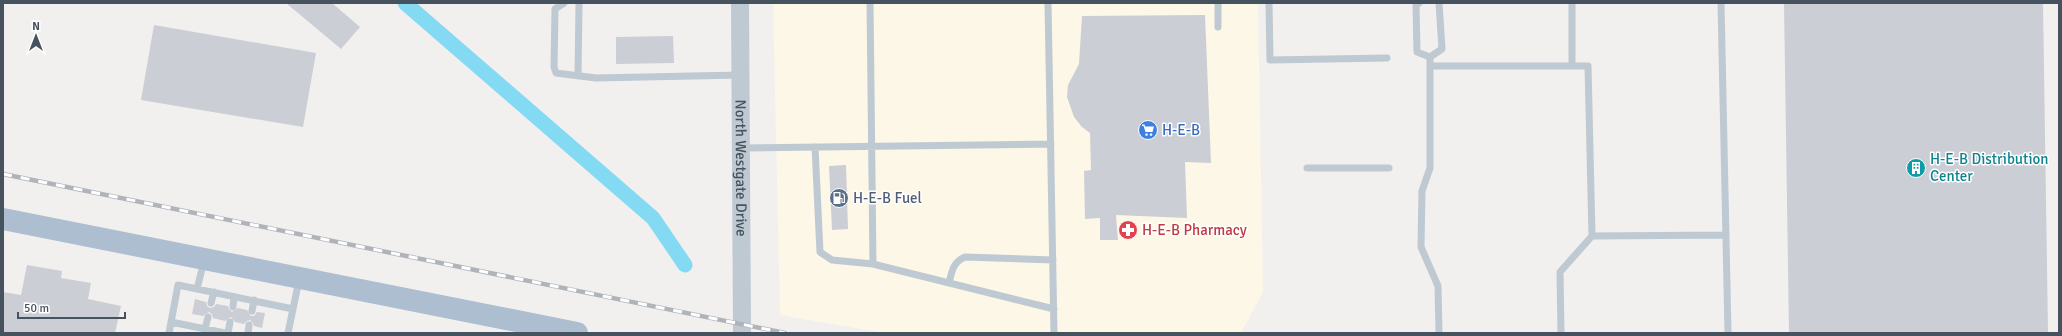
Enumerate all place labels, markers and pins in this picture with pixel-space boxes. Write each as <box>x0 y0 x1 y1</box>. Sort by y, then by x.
supermarket icon: H-E-B <box>1137 119 1159 141</box>
place label: H-E-B <box>1162 121 1200 139</box>
place label: H-E-B Distribution Center <box>1930 150 2048 185</box>
building icon: H-E-B Distribution Center <box>1905 157 1927 179</box>
fuel station icon: H-E-B Fuel <box>828 187 850 209</box>
place label: H-E-B Fuel <box>853 189 922 207</box>
pharmacy icon: H-E-B Pharmacy <box>1117 219 1139 241</box>
place label: H-E-B Pharmacy <box>1142 221 1247 239</box>

